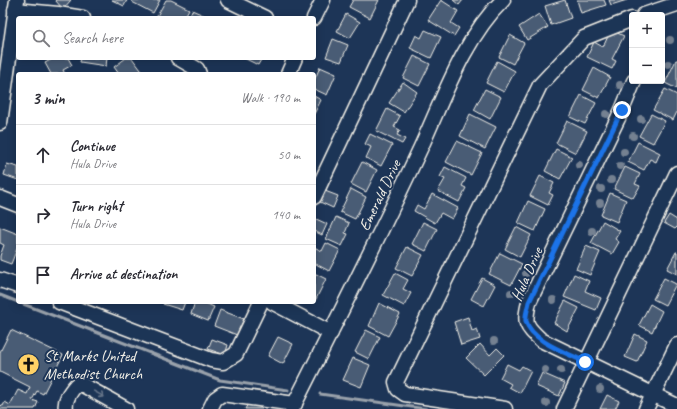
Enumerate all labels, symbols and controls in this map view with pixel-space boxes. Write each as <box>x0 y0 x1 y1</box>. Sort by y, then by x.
map controls <box>629 12 665 84</box>
button: + <box>629 12 665 48</box>
search box <box>16 16 316 60</box>
icon: search <box>30 27 52 49</box>
text: Search here <box>62 29 123 48</box>
button: − <box>629 48 665 84</box>
text: 3 min <box>32 88 65 109</box>
text: Walk · 190 m <box>241 90 300 106</box>
route end <box>613 101 631 119</box>
text: Continue <box>70 137 115 156</box>
icon: ahead <box>32 144 54 166</box>
text: 50 m <box>278 147 300 163</box>
street label: Emerald Drive <box>354 155 406 234</box>
text: Hula Drive <box>70 156 116 172</box>
text: Turn right <box>70 197 123 216</box>
icon: right <box>32 204 54 226</box>
text: 140 m <box>272 207 300 223</box>
text: Hula Drive <box>70 216 116 232</box>
street label: Hula Drive <box>506 243 548 304</box>
icon: arrive <box>32 264 54 286</box>
text: Arrive at destination <box>70 265 177 284</box>
place label: St Marks United Methodist Church <box>44 346 143 384</box>
church icon: St Marks United Methodist Church <box>16 351 42 377</box>
route start <box>576 353 594 371</box>
one-way arrow <box>93 391 105 398</box>

